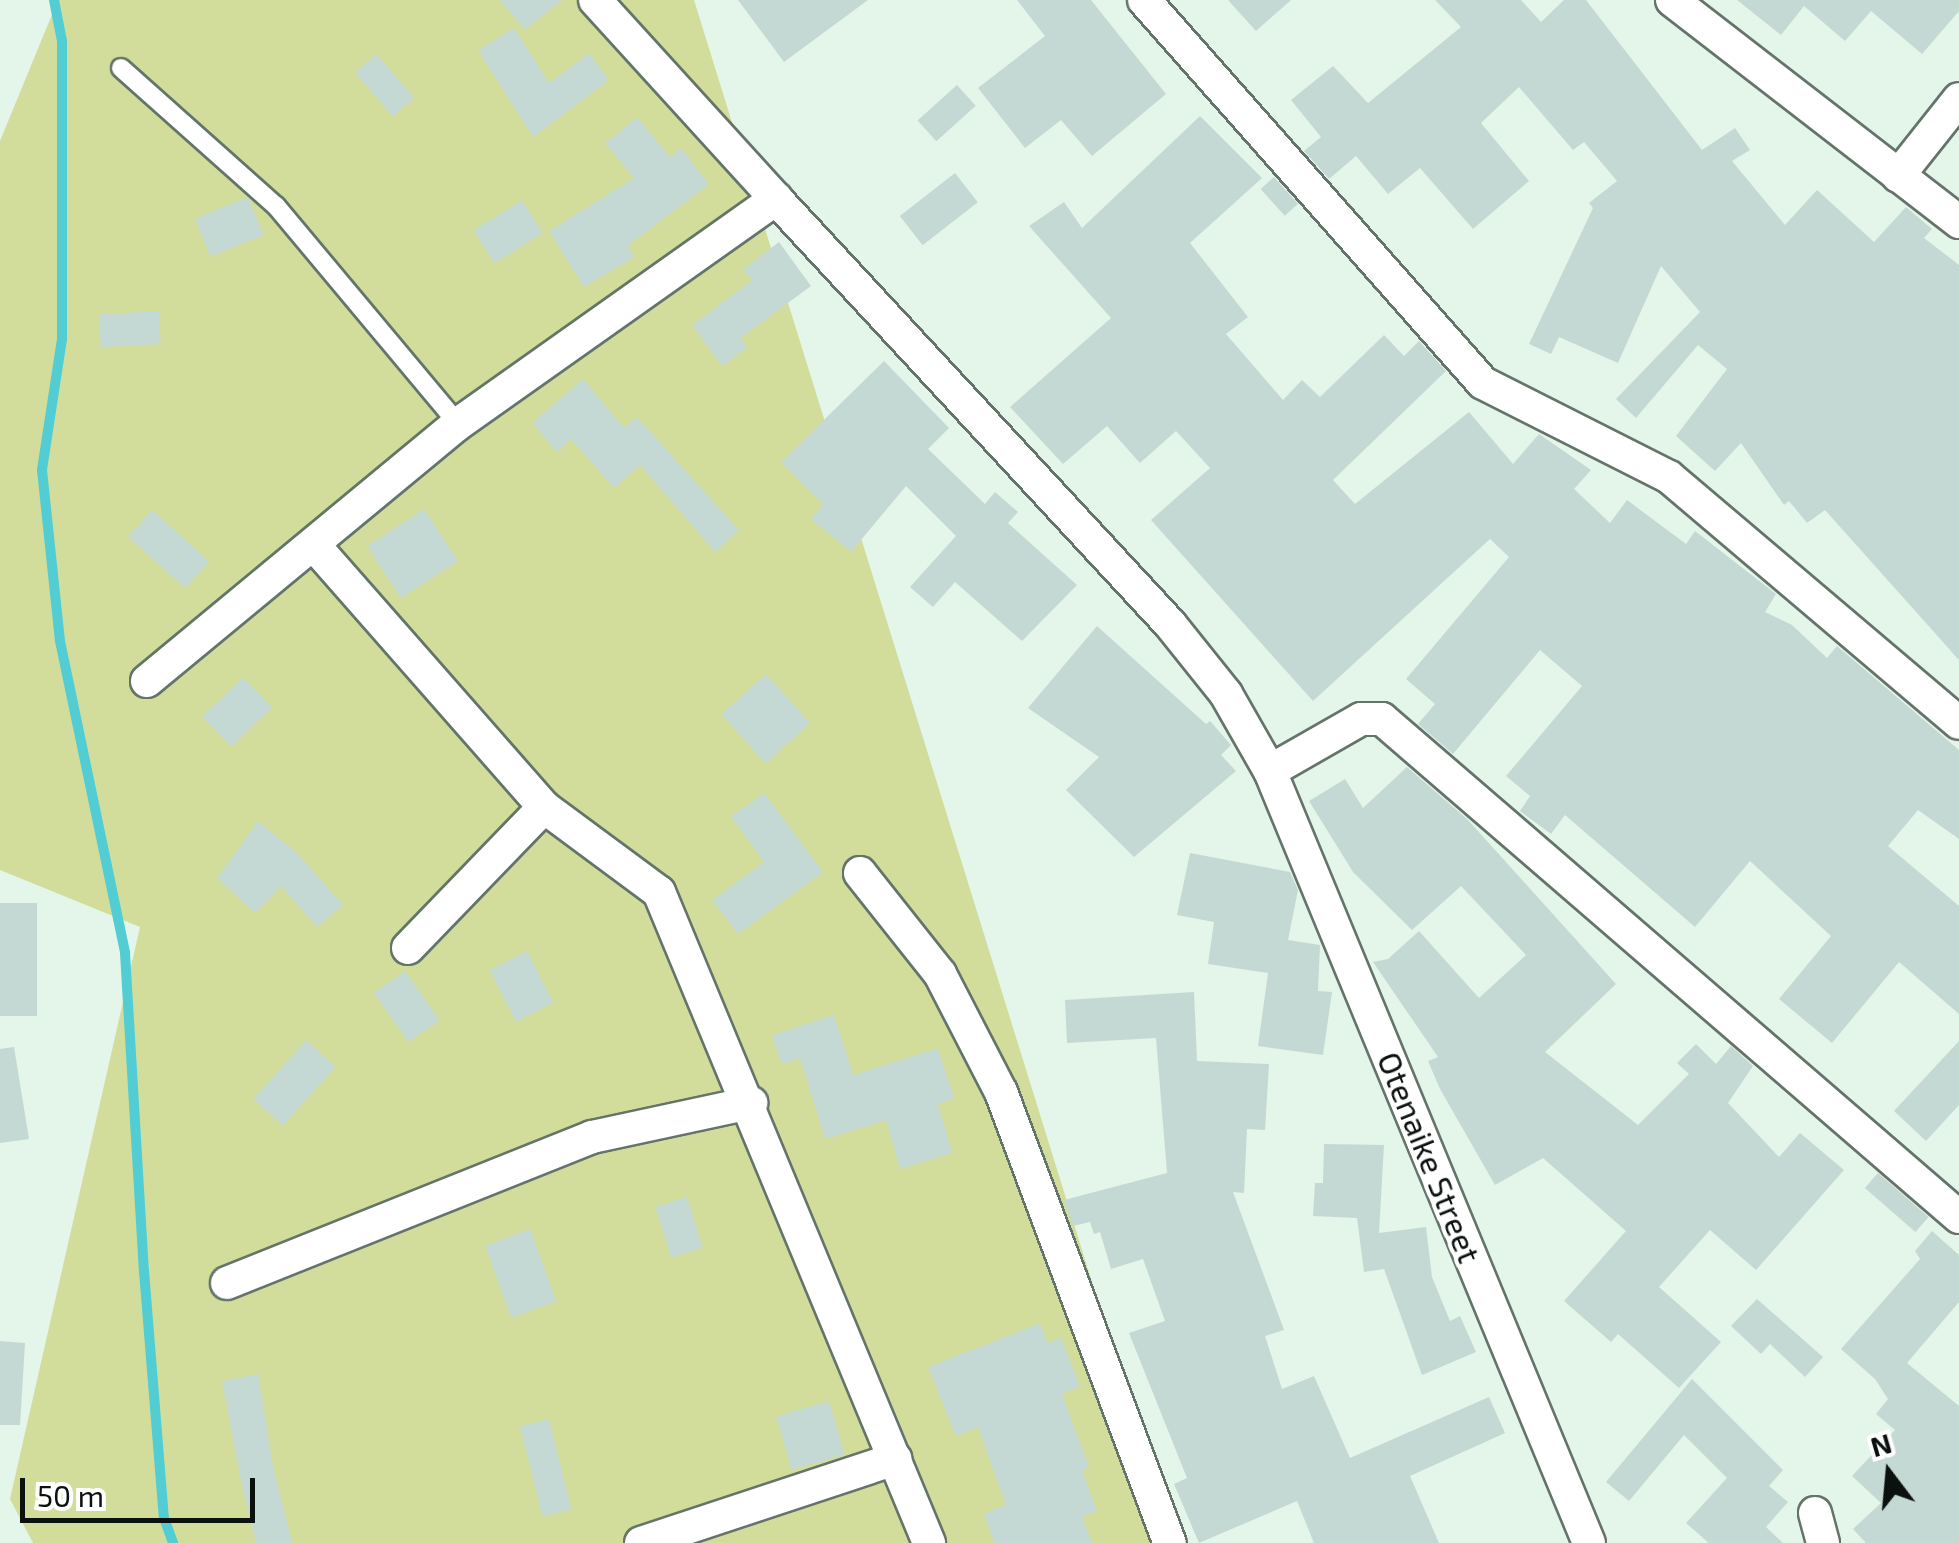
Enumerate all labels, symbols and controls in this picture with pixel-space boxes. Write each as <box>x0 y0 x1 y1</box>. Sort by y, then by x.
street label: Otenaike Street <box>1370 1046 1490 1268</box>
north arrow <box>1839 1423 1939 1523</box>
text: N <box>1866 1425 1895 1463</box>
scale bar <box>25 1458 260 1520</box>
text: 50 m <box>37 1477 104 1513</box>

